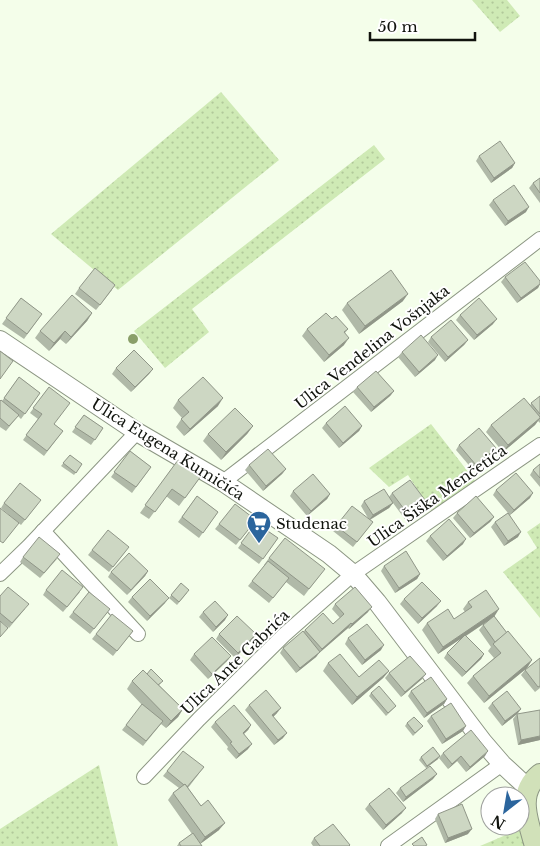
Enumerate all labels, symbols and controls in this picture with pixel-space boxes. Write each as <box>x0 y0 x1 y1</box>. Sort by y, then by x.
scale bar <box>370 10 475 42</box>
text: 50 m <box>378 17 418 36</box>
street label: Ulica Vendelina Vošnjaka <box>291 280 454 413</box>
street label: Ulica Eugena Kumičića <box>88 394 249 504</box>
street label: Ulica Šiška Menčetića <box>364 440 511 551</box>
supermarket icon: Studenac <box>246 510 272 544</box>
place label: Studenac <box>276 514 347 533</box>
street label: Ulica Ante Gabrića <box>177 605 294 719</box>
north arrow <box>480 786 530 836</box>
text: N <box>488 811 509 833</box>

